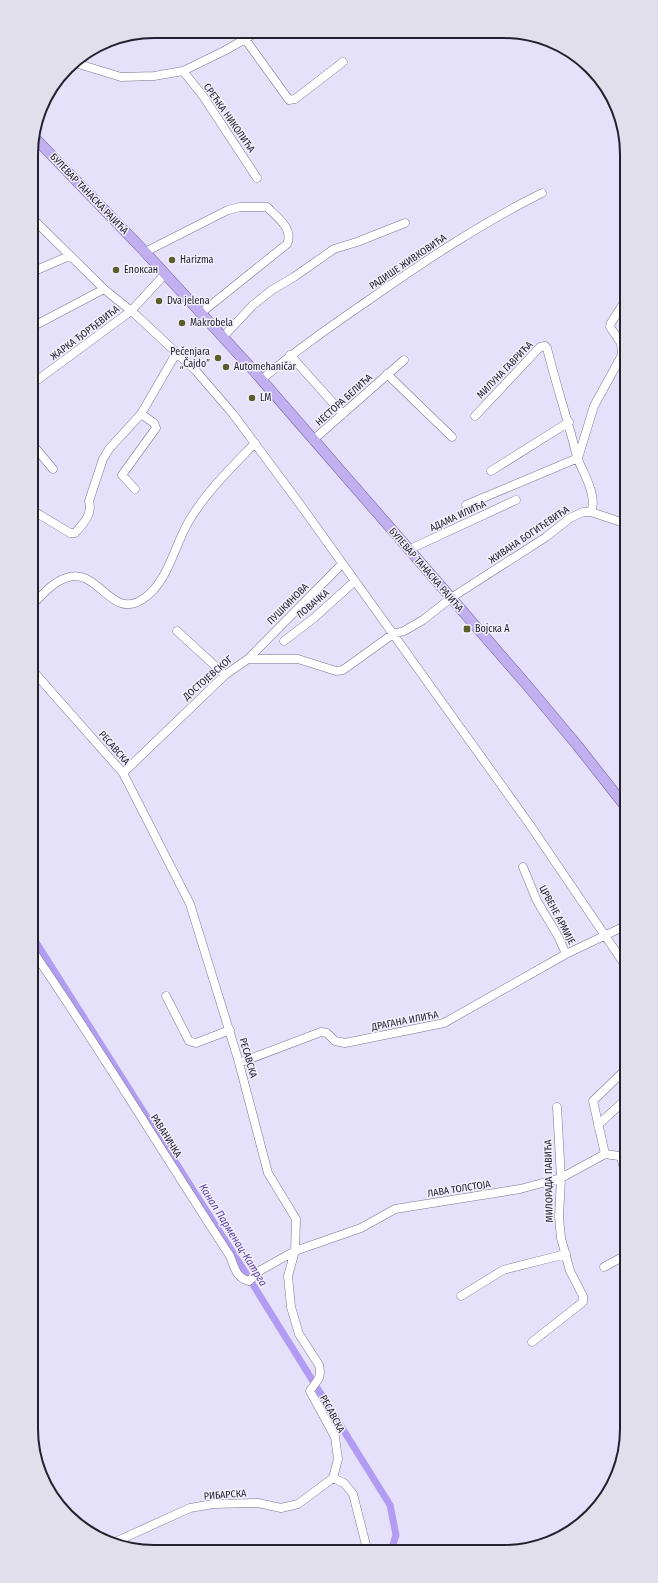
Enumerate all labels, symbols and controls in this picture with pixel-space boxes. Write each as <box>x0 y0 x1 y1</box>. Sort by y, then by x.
street label: СРЕЋКА НИКОЛИЋА <box>201 81 258 155</box>
street label: БУЛЕВАР ТАНАСКА РАЈИЋА <box>47 151 131 237</box>
street label: РАДИШЕ ЖИВКОВИЋА <box>367 231 449 292</box>
place label: Harizma <box>180 254 214 266</box>
marker: Harizma <box>167 255 177 265</box>
place label: Епоксан <box>124 264 158 276</box>
marker: Епоксан <box>111 265 121 275</box>
place label: Dva jelena <box>167 295 210 307</box>
marker: Dva jelena <box>154 296 164 306</box>
street label: ЖАРКА ЂОРЂЕВИЋА <box>48 303 122 363</box>
place label: Makrobela <box>190 317 233 329</box>
marker: Makrobela <box>177 318 187 328</box>
street label: МИЛУНА ГАВРИЋА <box>475 338 536 401</box>
place label: Pečenjara „Čajdo” <box>170 346 210 370</box>
marker: Pečenjara „Čajdo” <box>213 353 223 363</box>
place label: Automehaničar <box>234 361 297 373</box>
marker: Automehaničar <box>221 362 231 372</box>
street label: НЕСТОРА БЕЛИЋА <box>313 371 375 429</box>
place label: LM <box>260 392 271 404</box>
marker: LM <box>247 393 257 403</box>
street label: АДАМА ИЛИЋА <box>428 497 489 534</box>
street label: ЖИВАНА БОГИЋЕВИЋА <box>486 503 572 566</box>
street label: БУЛЕВАР ТАНАСКА РАЈИЋА <box>386 525 466 615</box>
street label: ПУШКИНОВА <box>265 580 312 627</box>
street label: ЛОВАЧКА <box>294 586 332 621</box>
place label: Војска А <box>475 622 510 635</box>
marker: Војска А <box>462 624 472 634</box>
street label: ДОСТОЈЕВСКОГ <box>180 653 235 703</box>
street label: РЕСАВСКА <box>96 728 133 768</box>
street label: ЦРВЕНЕ АРМИЈЕ <box>536 883 578 947</box>
street label: ДРАГАНА ИЛИЋА <box>370 1009 440 1034</box>
street label: РЕСАВСКА <box>237 1036 260 1080</box>
street label: РАВАНИЧКА <box>148 1112 184 1160</box>
street label: МИЛОРАДА ПАВИЋА <box>542 1139 556 1223</box>
street label: ЛАВА ТОЛСТОЈА <box>427 1178 492 1200</box>
water label: Канал Парменац-Катрга <box>196 1181 270 1289</box>
street label: РЕСАВСКА <box>317 1393 347 1436</box>
street label: РИБАРСКА <box>203 1487 247 1502</box>

